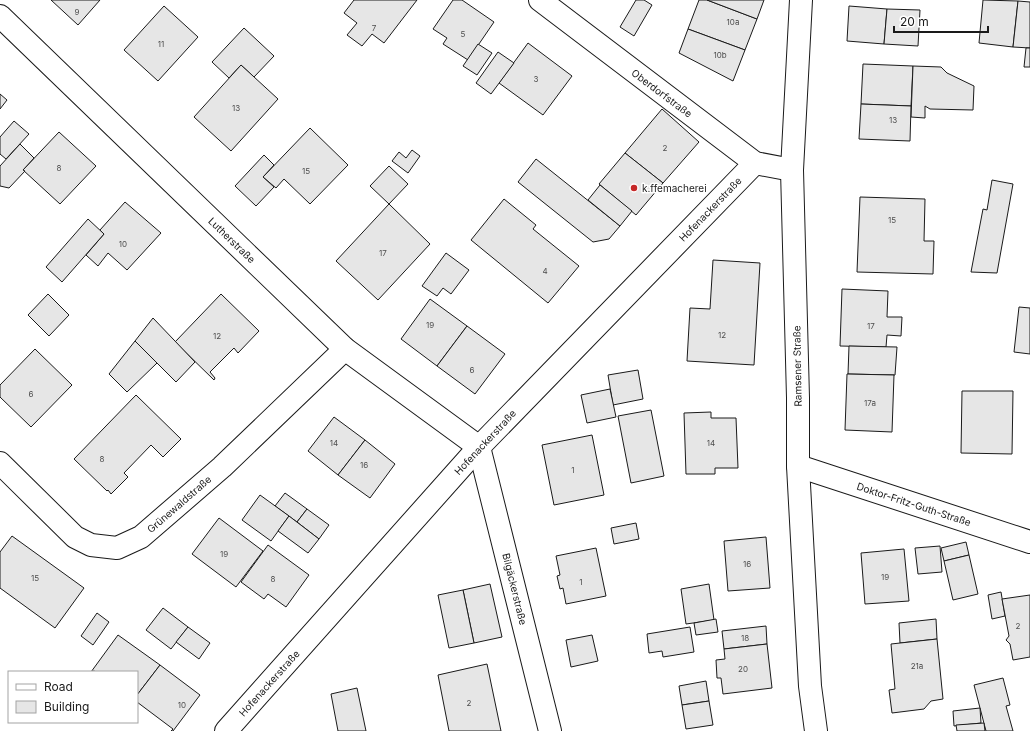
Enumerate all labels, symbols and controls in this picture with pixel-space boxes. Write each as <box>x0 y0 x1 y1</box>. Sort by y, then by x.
house number: 9 <box>75 7 80 17</box>
scale bar <box>894 8 988 34</box>
text: 20 m <box>900 14 929 29</box>
house number: 10a <box>727 17 739 27</box>
house number: 7 <box>372 23 377 33</box>
house number: 5 <box>461 29 466 39</box>
house number: 11 <box>158 39 164 49</box>
house number: 10b <box>713 50 727 60</box>
street label: Oberdorfstraße <box>629 66 695 120</box>
house number: 3 <box>534 74 539 84</box>
house number: 13 <box>232 103 240 113</box>
house number: 13 <box>889 115 897 125</box>
house number: 2 <box>663 143 668 153</box>
house number: 8 <box>57 163 62 173</box>
house number: 15 <box>302 166 310 176</box>
street label: Hofenackerstraße <box>676 174 744 244</box>
place label: k.ffemacherei <box>642 182 707 194</box>
marker: k.ffemacherei <box>629 183 639 193</box>
street label: Lutherstraße <box>206 215 258 265</box>
house number: 15 <box>888 215 896 225</box>
house number: 10 <box>119 239 127 249</box>
house number: 17 <box>379 248 387 258</box>
house number: 4 <box>542 266 548 276</box>
house number: 19 <box>426 320 434 330</box>
house number: 17 <box>867 321 875 331</box>
street label: Ramsener Straße <box>790 325 804 407</box>
house number: 12 <box>718 330 726 340</box>
house number: 12 <box>213 331 221 341</box>
house number: 6 <box>470 365 475 375</box>
house number: 6 <box>29 389 34 399</box>
house number: 17a <box>864 398 876 408</box>
street label: Hofenackerstraße <box>452 407 518 477</box>
house number: 14 <box>330 438 338 448</box>
house number: 14 <box>707 438 715 448</box>
house number: 8 <box>100 454 105 464</box>
house number: 16 <box>360 460 368 470</box>
house number: 1 <box>571 465 575 475</box>
street label: Grünewaldstraße <box>145 473 214 535</box>
street label: Doktor-Fritz-Guth-Straße <box>855 480 973 528</box>
house number: 19 <box>220 549 228 559</box>
street label: Bilgäckerstraße <box>500 552 530 626</box>
house number: 16 <box>743 559 751 569</box>
house number: 19 <box>881 572 889 582</box>
house number: 15 <box>31 573 39 583</box>
house number: 8 <box>271 574 276 584</box>
house number: 1 <box>579 577 583 587</box>
house number: 2 <box>1016 621 1021 631</box>
house number: 18 <box>741 633 749 643</box>
street label: Hofenackerstraße <box>236 647 302 718</box>
house number: 21a <box>911 661 923 671</box>
house number: 20 <box>738 664 748 674</box>
legend <box>8 671 138 723</box>
text: Road <box>44 679 73 694</box>
house number: 2 <box>467 698 472 708</box>
text: Building <box>44 699 89 714</box>
house number: 10 <box>178 700 186 710</box>

